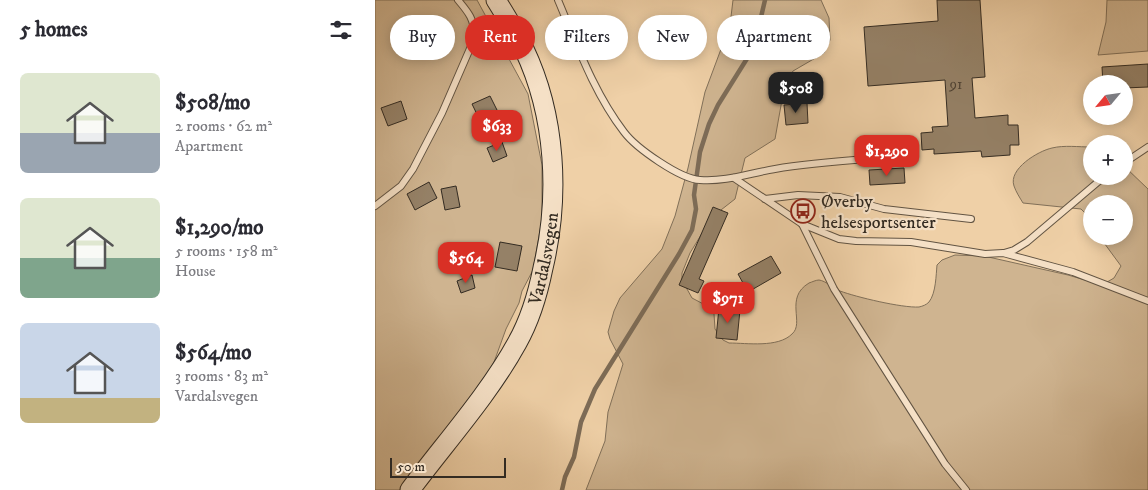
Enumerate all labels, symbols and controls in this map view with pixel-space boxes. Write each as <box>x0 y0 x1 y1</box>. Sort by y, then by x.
chip: Buy <box>390 15 455 60</box>
chip: Rent <box>465 15 535 60</box>
chip: Filters <box>545 15 628 60</box>
chip: New <box>638 15 707 60</box>
chip: Apartment <box>717 15 830 60</box>
icon: filters <box>327 16 355 44</box>
text: 5 homes <box>20 17 88 43</box>
pin: $508 <box>766 72 826 114</box>
house number: 91 <box>949 75 962 94</box>
north arrow <box>1083 75 1133 125</box>
map controls <box>1083 75 1133 245</box>
text: $508 <box>779 78 813 98</box>
text: $508/mo <box>175 90 250 116</box>
icon: home <box>60 93 120 153</box>
pin: $633 <box>467 110 527 152</box>
text: 2 rooms · 62 m² <box>175 116 272 136</box>
text: $633 <box>483 116 512 136</box>
pin: $1,290 <box>846 134 928 177</box>
button: + <box>1083 135 1133 185</box>
text: Apartment <box>175 136 243 156</box>
text: $1,290 <box>865 141 909 161</box>
place label: Øverby helsesportsenter <box>821 191 936 234</box>
button: − <box>1083 195 1133 245</box>
bus stop icon: Øverby helsesportsenter <box>790 198 816 224</box>
street label: Vardalsvegen <box>524 211 564 309</box>
text: $1,290/mo <box>175 215 264 241</box>
icon: home <box>60 218 120 278</box>
text: 5 rooms · 158 m² <box>175 241 278 261</box>
pin: $564 <box>436 242 496 284</box>
text: $564 <box>449 248 483 268</box>
text: House <box>175 261 216 281</box>
pin: $971 <box>698 282 758 324</box>
text: $971 <box>712 288 744 308</box>
text: $564/mo <box>175 340 252 366</box>
icon: home <box>60 343 120 403</box>
text: 3 rooms · 83 m² <box>175 366 268 386</box>
text: Vardalsvegen <box>175 386 258 406</box>
scale bar <box>390 455 506 478</box>
text: 50 m <box>397 458 425 476</box>

